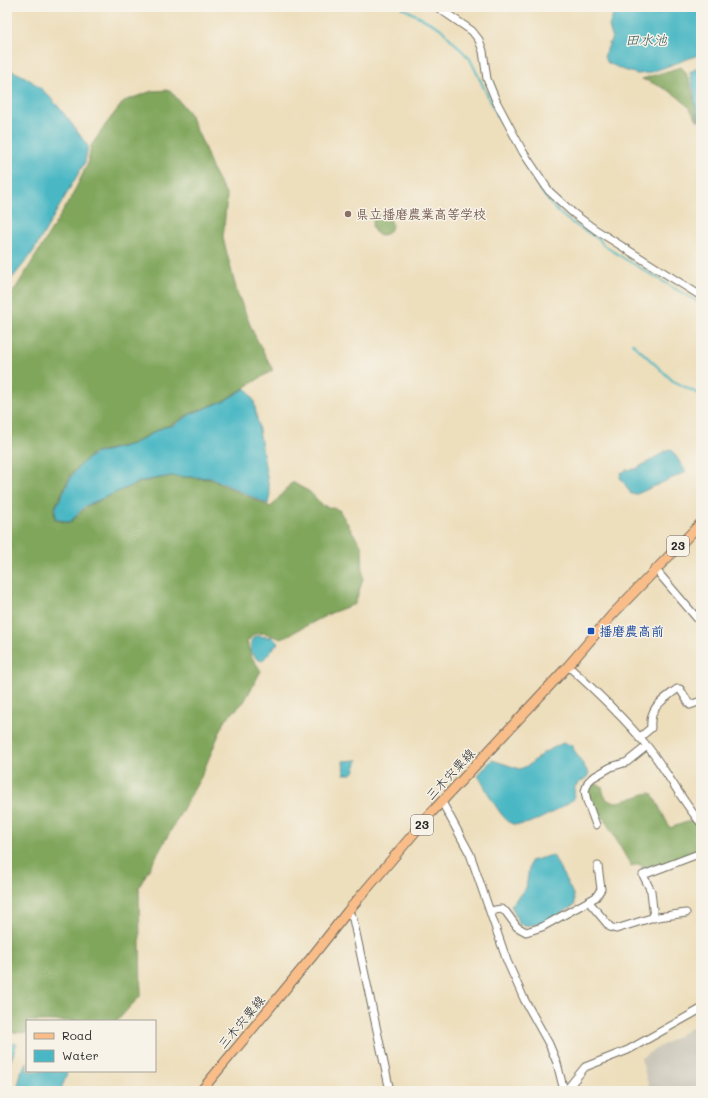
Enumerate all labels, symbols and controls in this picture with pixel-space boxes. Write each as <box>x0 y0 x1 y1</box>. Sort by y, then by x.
water label: 田水池 <box>625 30 668 49</box>
place label: 県立播磨農業高等学校 <box>356 205 486 222</box>
marker: 県立播磨農業高等学校 <box>343 209 353 219</box>
road number: 23 <box>667 536 689 556</box>
place label: 播磨農高前 <box>599 622 664 639</box>
marker: 播磨農高前 <box>586 626 596 636</box>
street label: 三木宍粟線 <box>421 743 479 803</box>
road number: 23 <box>411 815 433 835</box>
street label: 三木宍粟線 <box>213 991 269 1052</box>
legend <box>26 1020 156 1072</box>
text: Road <box>62 1027 92 1043</box>
text: Water <box>62 1047 99 1063</box>

